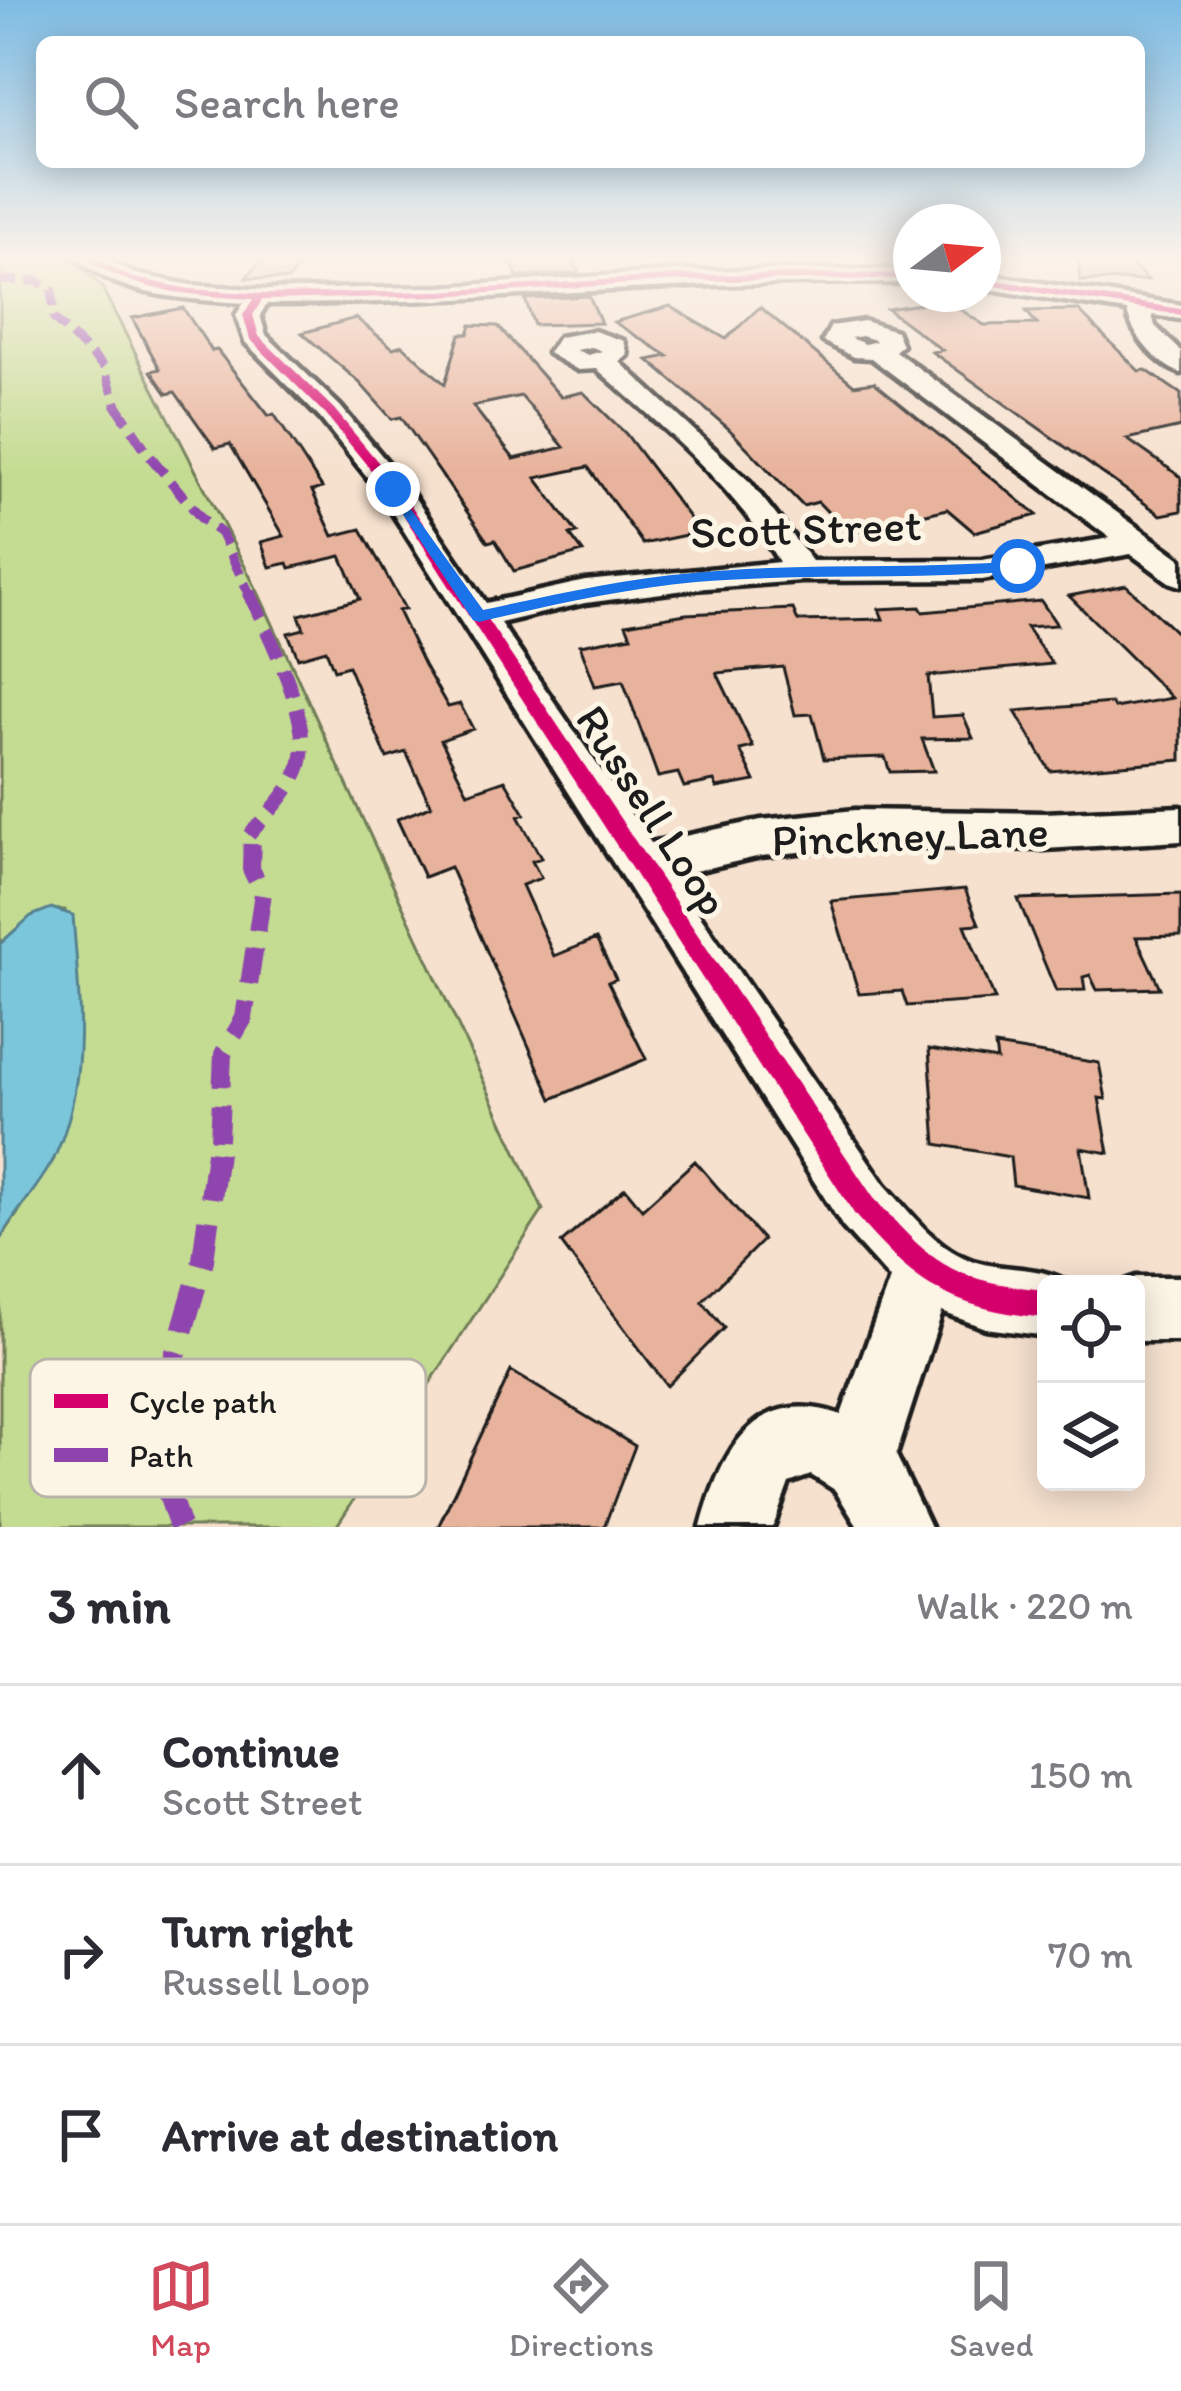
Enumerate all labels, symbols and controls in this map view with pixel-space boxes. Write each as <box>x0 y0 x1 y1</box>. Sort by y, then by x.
search box <box>36 36 1145 168</box>
icon: search <box>78 69 144 135</box>
text: Search here <box>174 75 400 129</box>
north arrow <box>893 204 1001 312</box>
route end <box>366 462 420 516</box>
street label: Scott Street <box>689 497 923 559</box>
route start <box>991 539 1045 593</box>
street label: Russell Loop <box>565 695 741 925</box>
street label: Pinckney Lane <box>770 803 1050 867</box>
map controls <box>1037 1275 1145 1491</box>
button: locate <box>1037 1275 1145 1383</box>
legend <box>30 1359 426 1497</box>
text: Cycle path <box>129 1382 277 1421</box>
button: layers <box>1037 1383 1145 1491</box>
text: Path <box>129 1436 193 1475</box>
text: 3 min <box>48 1575 170 1636</box>
text: Walk · 220 m <box>916 1582 1133 1629</box>
text: Continue <box>162 1724 340 1778</box>
icon: ahead <box>48 1742 114 1808</box>
text: 150 m <box>1029 1751 1133 1798</box>
text: Scott Street <box>162 1778 363 1825</box>
text: Turn right <box>162 1904 353 1958</box>
icon: right <box>48 1922 114 1988</box>
text: 70 m <box>1048 1931 1133 1978</box>
text: Russell Loop <box>162 1958 370 2005</box>
icon: arrive <box>48 2102 114 2168</box>
text: Arrive at destination <box>162 2108 558 2162</box>
tab: Map <box>148 2253 214 2364</box>
tab: Directions <box>509 2253 654 2364</box>
tab: Saved <box>949 2253 1033 2364</box>

